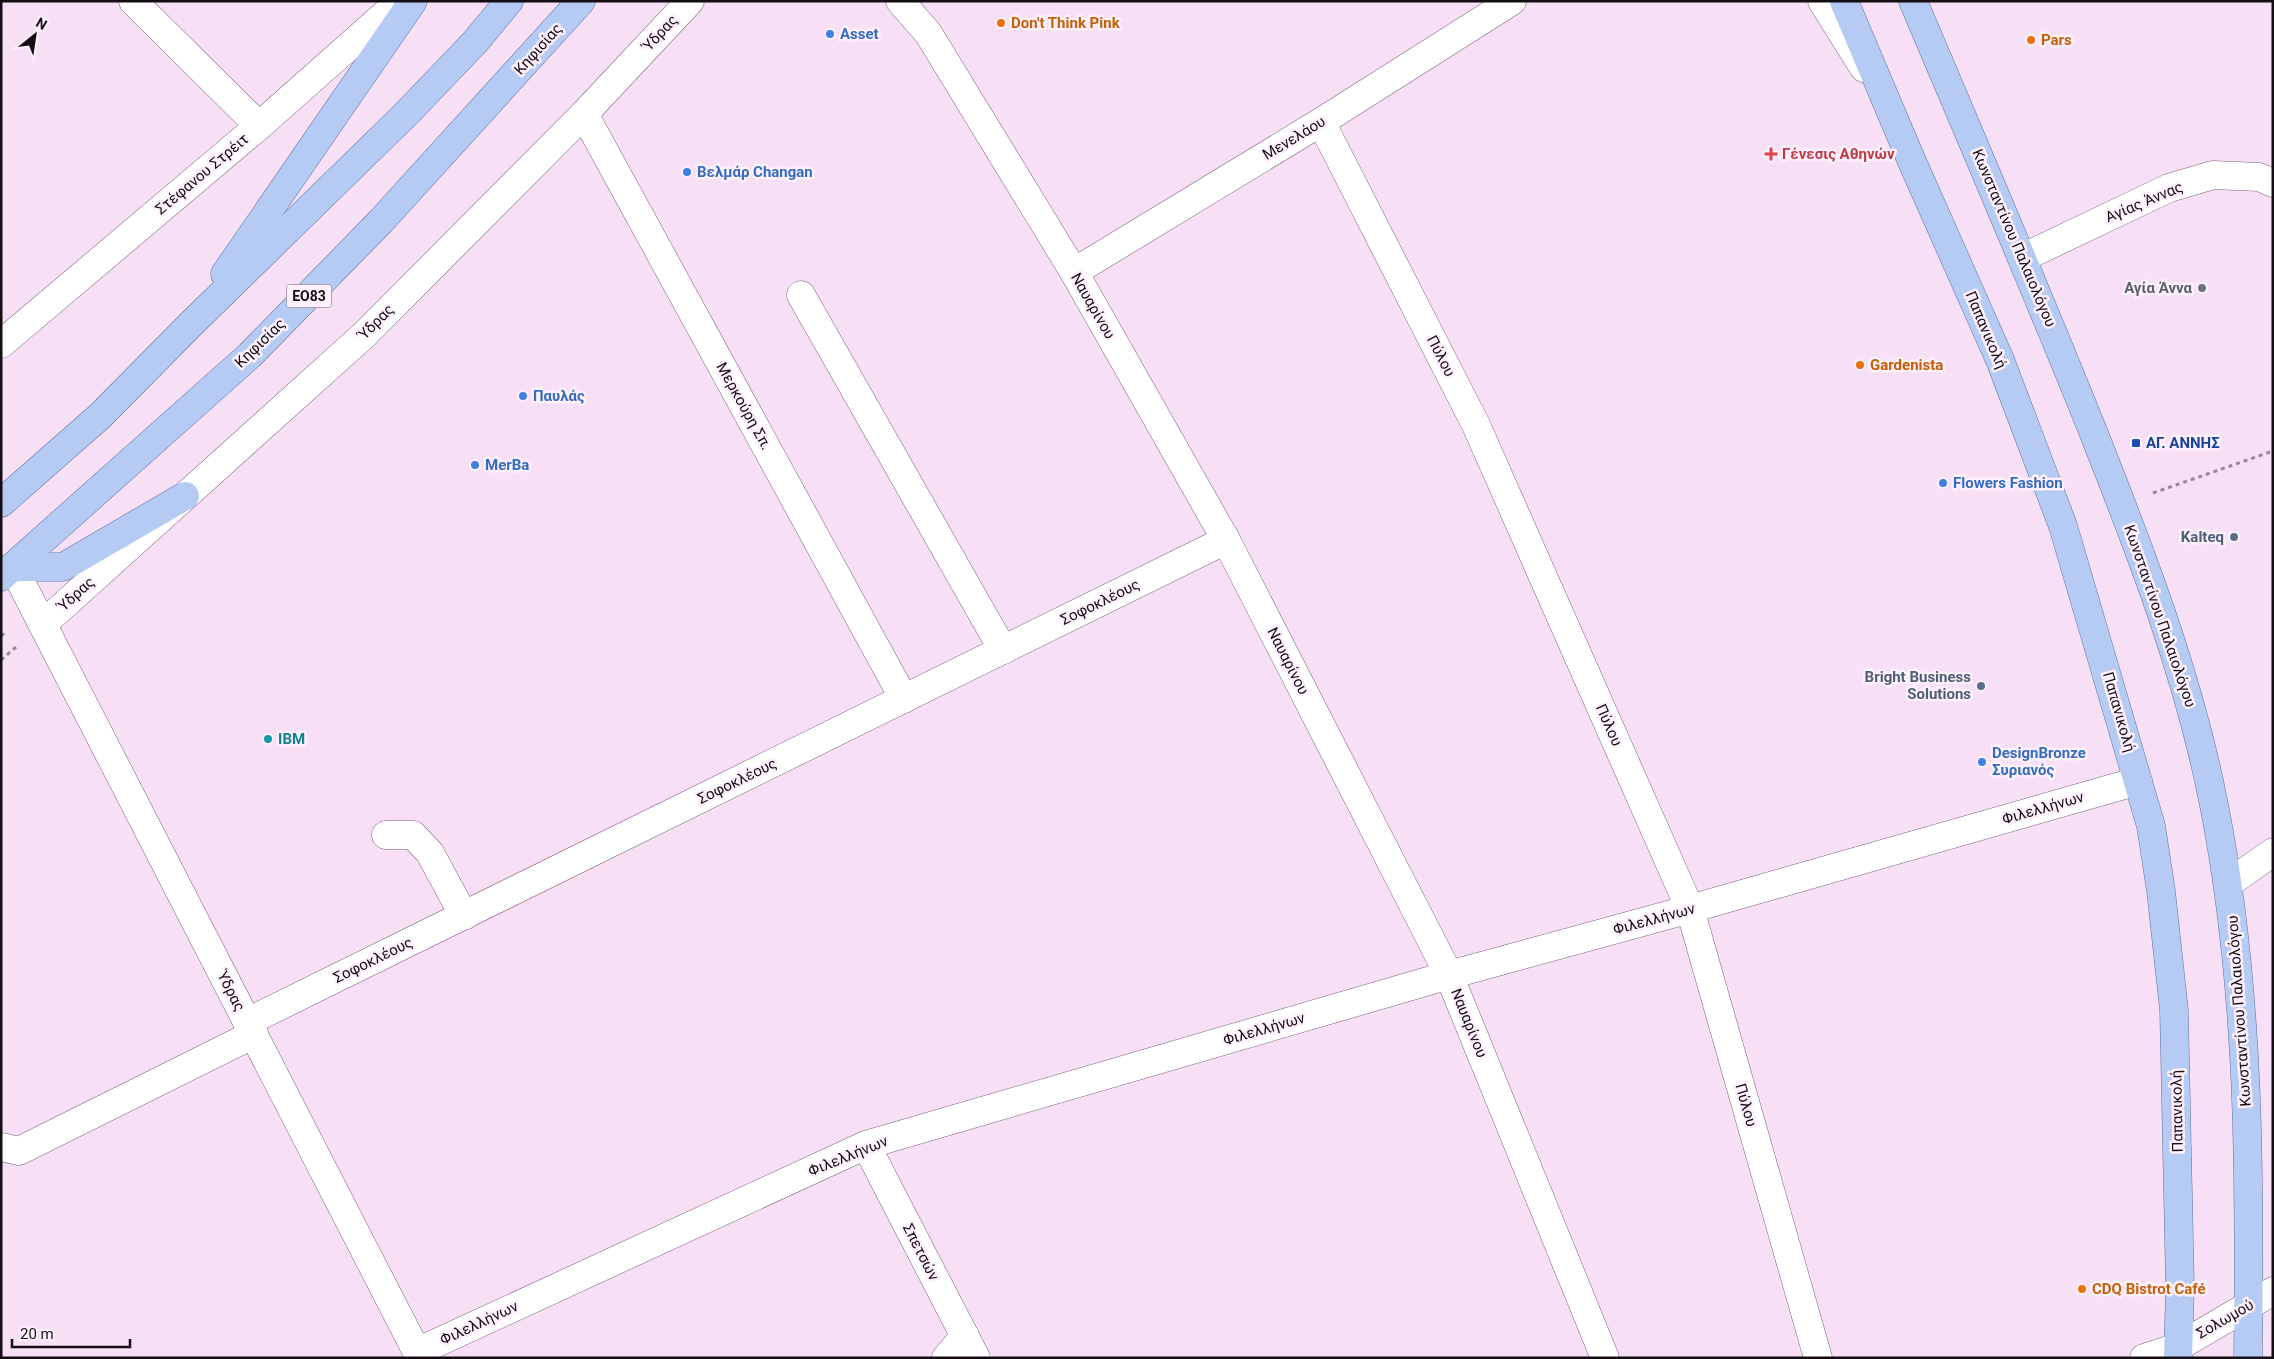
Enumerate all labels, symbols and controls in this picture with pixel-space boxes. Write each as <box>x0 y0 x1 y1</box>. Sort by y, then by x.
north arrow <box>10 10 60 60</box>
street label: Ύδρας <box>637 11 681 56</box>
text: N <box>33 14 50 33</box>
place label: Don't Think Pink <box>1011 14 1121 32</box>
marker: Don't Think Pink <box>995 17 1007 29</box>
street label: Κηφισίας <box>510 20 566 78</box>
place label: Asset <box>840 25 879 43</box>
marker: Asset <box>824 28 836 40</box>
place label: Pars <box>2041 31 2072 49</box>
marker: Pars <box>2025 34 2037 46</box>
street label: Μενελάου <box>1259 112 1329 164</box>
street label: Στέφανου Στρέιτ <box>152 130 253 218</box>
place label: Γένεσις Αθηνών <box>1782 145 1895 163</box>
street label: Κωνσταντίνου Παλαιολόγου <box>1968 146 2060 330</box>
marker: Γένεσις Αθηνών <box>1764 147 1778 161</box>
place label: Βελμάρ Changan <box>697 163 813 181</box>
marker: Βελμάρ Changan <box>681 166 693 178</box>
street label: Αγίας Άννας <box>2103 178 2185 226</box>
street label: Ναυαρίνου <box>1067 270 1119 342</box>
place label: Αγία Άννα <box>2124 279 2193 297</box>
marker: Αγία Άννα <box>2196 282 2208 294</box>
road number: ΕΟ83 <box>286 284 332 308</box>
street label: Παπανικολή <box>1962 289 2010 371</box>
street label: Ύδρας <box>353 300 398 345</box>
street label: Κηφισίας <box>231 315 289 371</box>
street label: Πύλου <box>1423 332 1459 380</box>
place label: Gardenista <box>1870 356 1943 374</box>
street label: Μερκούρη Σπ. <box>713 359 775 453</box>
marker: Gardenista <box>1854 359 1866 371</box>
place label: Παυλάς <box>533 387 585 405</box>
marker: Παυλάς <box>517 390 529 402</box>
place label: ΑΓ. ΑΝΝΗΣ <box>2146 434 2220 452</box>
marker: ΑΓ. ΑΝΝΗΣ <box>2130 437 2142 449</box>
place label: MerBa <box>485 456 529 474</box>
marker: MerBa <box>469 459 481 471</box>
place label: Flowers Fashion <box>1953 474 2063 492</box>
marker: Flowers Fashion <box>1937 477 1949 489</box>
street label: Κωνσταντίνου Παλαιολόγου <box>2120 522 2200 710</box>
place label: Kalteq <box>2181 528 2224 546</box>
marker: Kalteq <box>2228 531 2240 543</box>
street label: Ύδρας <box>52 573 98 616</box>
street label: Σοφοκλέους <box>1057 575 1143 629</box>
street label: Ναυαρίνου <box>1263 624 1313 698</box>
place label: Bright Business Solutions <box>1865 668 1971 703</box>
street label: Παπανικολή <box>2099 670 2139 754</box>
marker: Bright Business Solutions <box>1975 680 1987 692</box>
street label: Πύλου <box>1592 701 1626 749</box>
place label: IBM <box>278 730 305 748</box>
marker: IBM <box>262 733 274 745</box>
place label: DesignBronze Συριανός <box>1992 744 2086 779</box>
street label: Σοφοκλέους <box>694 754 780 808</box>
marker: DesignBronze Συριανός <box>1976 756 1988 768</box>
street label: Φιλελλήνων <box>2000 788 2086 828</box>
street label: Φιλελλήνων <box>1611 899 1697 939</box>
street label: Κωνσταντίνου Παλαιολόγου <box>2223 915 2255 1107</box>
street label: Σοφοκλέους <box>330 933 416 987</box>
street label: Ύδρας <box>212 966 249 1014</box>
street label: Ναυαρίνου <box>1447 986 1491 1060</box>
street label: Φιλελλήνων <box>1221 1009 1307 1049</box>
street label: Παπανικολή <box>2167 1070 2187 1152</box>
street label: Πύλου <box>1731 1081 1761 1129</box>
street label: Φιλελλήνων <box>806 1132 890 1180</box>
street label: Σπετσών <box>899 1221 943 1283</box>
place label: CDQ Bistrot Café <box>2092 1280 2206 1298</box>
marker: CDQ Bistrot Café <box>2076 1283 2088 1295</box>
street label: Σολωμού <box>2193 1295 2257 1343</box>
street label: Φιλελλήνων <box>437 1297 521 1349</box>
scale bar <box>12 1316 130 1348</box>
text: 20 m <box>20 1325 54 1343</box>

